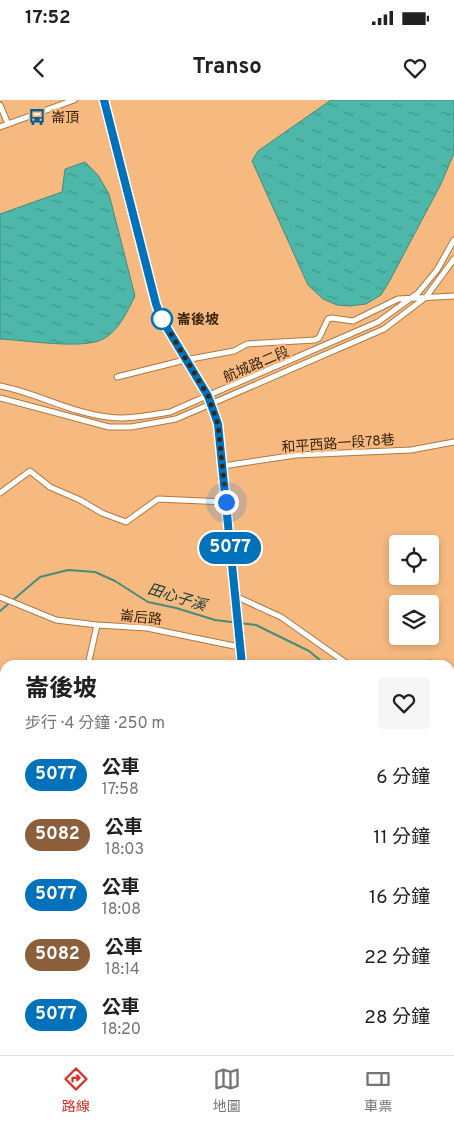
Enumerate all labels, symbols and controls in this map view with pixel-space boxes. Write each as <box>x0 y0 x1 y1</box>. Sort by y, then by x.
text: 17:52 <box>25 6 71 30</box>
icon: back <box>25 54 53 82</box>
text: Transo <box>192 54 262 81</box>
icon: heart <box>401 54 429 82</box>
bus stop icon: 崙頂 <box>27 107 47 127</box>
place label: 崙頂 <box>51 110 79 127</box>
marker: 崙後坡 <box>151 308 173 330</box>
place label: 崙後坡 <box>177 312 219 329</box>
street label: 航城路二段 <box>221 343 292 387</box>
street label: 和平西路一段78巷 <box>281 432 395 457</box>
your location <box>214 490 239 515</box>
line badge: 5077 <box>195 532 265 564</box>
map controls <box>389 535 439 645</box>
button: locate <box>389 535 439 585</box>
text: 5077 <box>209 536 251 559</box>
water label: 田心子溪 <box>145 581 210 617</box>
button: layers <box>389 595 439 645</box>
street label: 崙后路 <box>119 608 163 629</box>
text: 崙後坡 <box>25 675 97 705</box>
button: heart <box>378 677 430 729</box>
text: 步行 · 4 分鐘 · 250 m <box>25 714 165 734</box>
text: 公車 <box>102 756 140 780</box>
text: 5077 <box>35 763 77 786</box>
text: 6 分鐘 <box>376 766 430 790</box>
text: 17:58 <box>102 780 139 800</box>
text: 公車 <box>105 816 143 840</box>
text: 5082 <box>35 823 80 846</box>
text: 11 分鐘 <box>373 826 430 850</box>
text: 18:03 <box>105 840 144 860</box>
text: 公車 <box>102 876 140 900</box>
text: 5077 <box>35 883 77 906</box>
text: 16 分鐘 <box>369 886 430 910</box>
text: 18:08 <box>102 900 141 920</box>
text: 公車 <box>105 936 143 960</box>
text: 5082 <box>35 943 80 966</box>
text: 22 分鐘 <box>364 946 430 970</box>
text: 18:14 <box>105 960 140 980</box>
text: 公車 <box>102 996 140 1020</box>
text: 5077 <box>35 1003 77 1026</box>
text: 28 分鐘 <box>364 1006 430 1030</box>
text: 18:20 <box>102 1020 141 1040</box>
tab: 路線 <box>62 1065 90 1116</box>
tab: 地圖 <box>213 1065 241 1116</box>
tab: 車票 <box>364 1065 392 1116</box>

